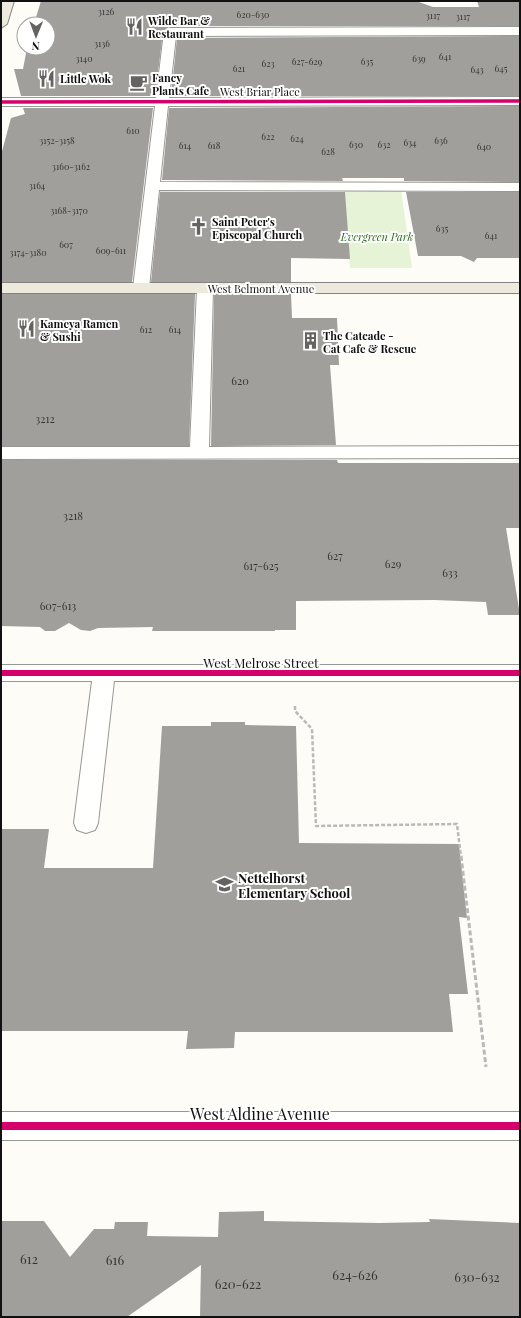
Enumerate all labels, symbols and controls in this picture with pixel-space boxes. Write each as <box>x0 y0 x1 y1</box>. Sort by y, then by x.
house number: 3126 <box>98 5 115 17</box>
house number: 620-630 <box>237 8 269 20</box>
house number: 3117 <box>426 9 441 21</box>
house number: 3117 <box>456 10 471 22</box>
place label: Wilde Bar & Restaurant <box>147 13 210 41</box>
north arrow <box>16 16 56 56</box>
restaurant icon: Wilde Bar & Restaurant <box>125 16 145 36</box>
house number: 3136 <box>94 37 110 49</box>
text: N <box>32 39 40 54</box>
house number: 641 <box>439 50 452 62</box>
house number: 3140 <box>75 52 93 64</box>
house number: 639 <box>412 52 426 64</box>
house number: 627-629 <box>292 55 323 67</box>
house number: 635 <box>361 55 373 67</box>
house number: 623 <box>261 57 275 69</box>
house number: 621 <box>233 62 246 74</box>
house number: 645 <box>495 62 508 74</box>
house number: 643 <box>471 63 484 75</box>
restaurant icon: Little Wok <box>37 68 57 88</box>
place label: Fancy Plants Cafe <box>152 70 209 98</box>
place label: Little Wok <box>60 71 112 86</box>
cafe icon: Fancy Plants Cafe <box>129 73 149 93</box>
street label: West Briar Place <box>219 84 300 99</box>
house number: 610 <box>126 124 140 136</box>
house number: 622 <box>261 130 275 142</box>
house number: 624 <box>290 132 304 144</box>
house number: 3152-3158 <box>39 134 75 146</box>
house number: 636 <box>434 134 448 146</box>
house number: 634 <box>403 136 417 148</box>
house number: 630 <box>349 138 363 150</box>
house number: 632 <box>377 138 391 150</box>
house number: 614 <box>179 139 192 151</box>
house number: 618 <box>208 139 221 151</box>
house number: 640 <box>477 140 491 152</box>
house number: 628 <box>321 145 335 157</box>
house number: 3160-3162 <box>52 160 90 172</box>
house number: 3164 <box>29 179 46 191</box>
house number: 3168-3170 <box>50 204 88 216</box>
place label: Saint Peter's Episcopal Church <box>212 214 303 242</box>
church icon: Saint Peter's Episcopal Church <box>189 217 209 237</box>
house number: 635 <box>436 222 448 234</box>
park label: Evergreen Park <box>340 229 414 244</box>
house number: 641 <box>485 229 498 241</box>
house number: 607 <box>59 238 73 250</box>
house number: 609-611 <box>96 244 127 256</box>
house number: 3174-3180 <box>9 246 47 258</box>
street label: West Belmont Avenue <box>207 281 315 296</box>
place label: Kameya Ramen & Sushi <box>40 316 118 344</box>
restaurant icon: Kameya Ramen & Sushi <box>17 319 37 339</box>
house number: 612 <box>140 323 152 335</box>
house number: 614 <box>169 323 182 335</box>
place label: The Catcade - Cat Cafe & Rescue <box>323 328 417 356</box>
building icon: The Catcade - Cat Cafe & Rescue <box>300 331 320 351</box>
house number: 620 <box>231 373 249 388</box>
house number: 3212 <box>35 411 55 426</box>
house number: 3218 <box>63 508 83 523</box>
house number: 627 <box>327 548 343 563</box>
house number: 629 <box>385 556 402 571</box>
house number: 617-625 <box>243 558 279 573</box>
house number: 633 <box>442 565 458 580</box>
house number: 607-613 <box>40 598 76 613</box>
street label: West Melrose Street <box>202 654 319 671</box>
place label: Nettelhorst Elementary School <box>238 869 350 901</box>
school or university icon: Nettelhorst Elementary School <box>215 874 235 894</box>
street label: West Aldine Avenue <box>189 1103 330 1124</box>
house number: 612 <box>20 1250 38 1267</box>
house number: 616 <box>106 1251 124 1268</box>
house number: 624-626 <box>332 1266 378 1283</box>
house number: 630-632 <box>454 1268 500 1285</box>
house number: 620-622 <box>215 1275 261 1292</box>

